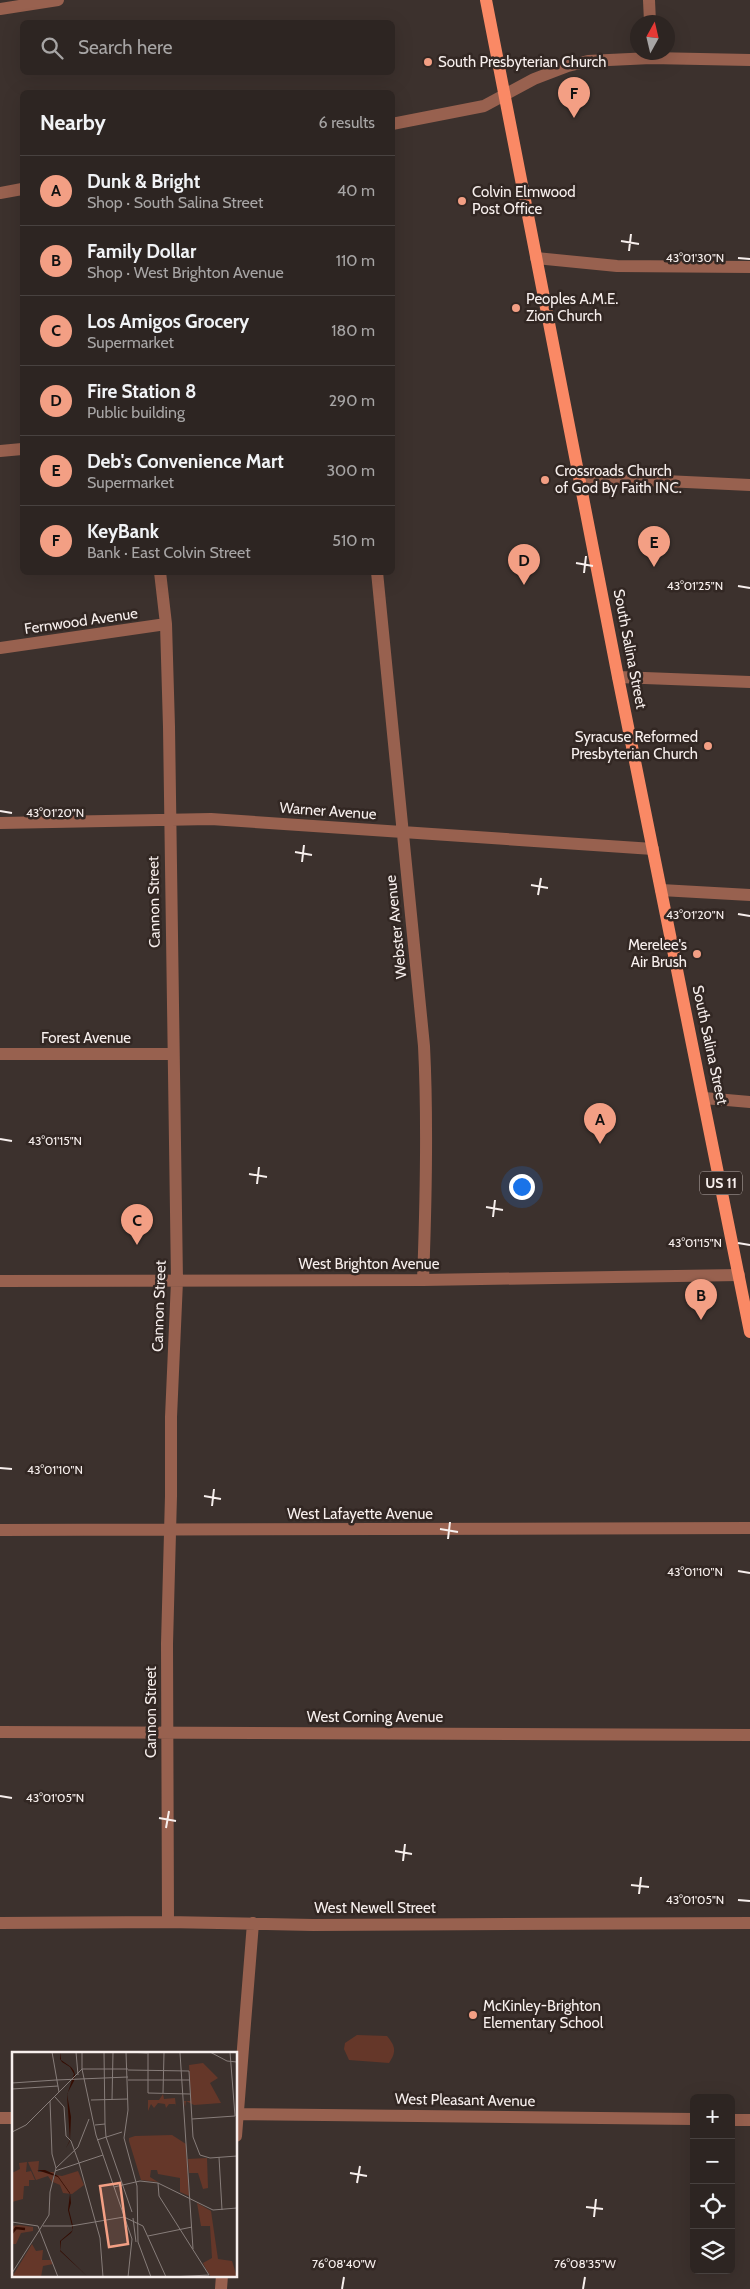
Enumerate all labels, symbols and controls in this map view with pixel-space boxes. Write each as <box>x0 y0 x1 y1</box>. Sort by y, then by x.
north arrow <box>630 15 675 60</box>
search box <box>20 20 395 75</box>
icon: search <box>38 34 66 62</box>
text: Search here <box>78 36 172 59</box>
place label: South Presbyterian Church <box>438 53 606 71</box>
marker: South Presbyterian Church <box>422 56 434 68</box>
pin: F <box>558 77 590 118</box>
text: Nearby <box>40 110 106 135</box>
text: 6 results <box>319 113 375 132</box>
text: Dunk & Bright <box>87 170 200 193</box>
text: A <box>51 181 61 200</box>
text: 40 m <box>337 181 375 200</box>
place label: Colvin Elmwood Post Office <box>472 183 576 218</box>
text: Shop · South Salina Street <box>87 193 263 212</box>
marker: Colvin Elmwood Post Office <box>456 195 468 207</box>
text: Family Dollar <box>87 240 196 263</box>
text: 43°01'30"N <box>666 250 724 265</box>
text: B <box>51 251 61 270</box>
text: 110 m <box>336 251 375 270</box>
text: Shop · West Brighton Avenue <box>87 263 284 282</box>
place label: Peoples A.M.E. Zion Church <box>526 290 619 325</box>
marker: Peoples A.M.E. Zion Church <box>510 302 522 314</box>
text: Los Amigos Grocery <box>87 310 249 333</box>
text: C <box>51 321 61 340</box>
text: 180 m <box>331 321 375 340</box>
text: Supermarket <box>87 333 174 352</box>
text: Fire Station 8 <box>87 380 196 403</box>
text: D <box>50 391 62 410</box>
text: 290 m <box>329 391 375 410</box>
text: Public building <box>87 403 185 422</box>
text: Deb's Convenience Mart <box>87 450 284 473</box>
text: E <box>51 461 61 480</box>
text: 300 m <box>326 461 375 480</box>
place label: Crossroads Church of God By Faith INC. <box>555 462 682 497</box>
text: Supermarket <box>87 473 174 492</box>
marker: Crossroads Church of God By Faith INC. <box>539 474 551 486</box>
text: KeyBank <box>87 520 159 543</box>
pin: E <box>638 526 670 567</box>
text: F <box>52 531 60 550</box>
text: 510 m <box>332 531 375 550</box>
text: Bank · East Colvin Street <box>87 543 251 562</box>
pin: D <box>508 544 540 585</box>
text: 43°01'25"N <box>667 578 723 593</box>
street label: South Salina Street <box>610 588 650 710</box>
street label: Fernwood Avenue <box>23 604 139 638</box>
place label: Syracuse Reformed Presbyterian Church <box>571 728 698 763</box>
marker: Syracuse Reformed Presbyterian Church <box>702 740 714 752</box>
street label: Warner Avenue <box>279 799 377 823</box>
text: 43°01'20"N <box>26 805 84 820</box>
street label: Cannon Street <box>144 856 164 948</box>
street label: Webster Avenue <box>382 874 410 980</box>
text: 43°01'20"N <box>666 907 724 922</box>
place label: Merelee's Air Brush <box>628 936 687 971</box>
marker: Merelee's Air Brush <box>691 948 703 960</box>
street label: South Salina Street <box>689 984 731 1106</box>
street label: Forest Avenue <box>41 1029 131 1047</box>
pin: A <box>584 1103 616 1144</box>
text: 43°01'15"N <box>28 1133 82 1148</box>
road number: US 11 <box>700 1172 742 1194</box>
your location <box>509 1174 535 1200</box>
pin: C <box>121 1204 153 1245</box>
text: 43°01'15"N <box>668 1235 722 1250</box>
street label: West Brighton Avenue <box>299 1255 440 1273</box>
street label: Cannon Street <box>148 1260 170 1352</box>
pin: B <box>685 1279 717 1320</box>
text: 43°01'10"N <box>27 1462 83 1477</box>
street label: West Lafayette Avenue <box>287 1505 433 1523</box>
text: 43°01'10"N <box>667 1564 723 1579</box>
street label: Cannon Street <box>142 1666 160 1758</box>
street label: West Corning Avenue <box>307 1708 443 1726</box>
text: 43°01'05"N <box>26 1790 84 1805</box>
text: 43°01'05"N <box>666 1892 724 1907</box>
street label: West Newell Street <box>314 1899 436 1917</box>
place label: McKinley-Brighton Elementary School <box>483 1997 604 2032</box>
marker: McKinley-Brighton Elementary School <box>467 2009 479 2021</box>
inset map <box>12 2052 238 2276</box>
street label: West Pleasant Avenue <box>395 2090 536 2110</box>
map controls <box>690 2094 735 2274</box>
button: + <box>690 2094 735 2139</box>
button: − <box>690 2139 735 2184</box>
button: locate <box>690 2184 735 2229</box>
button: layers <box>690 2229 735 2274</box>
text: 76°08'40"W <box>312 2256 377 2271</box>
text: 76°08'35"W <box>554 2256 617 2271</box>

